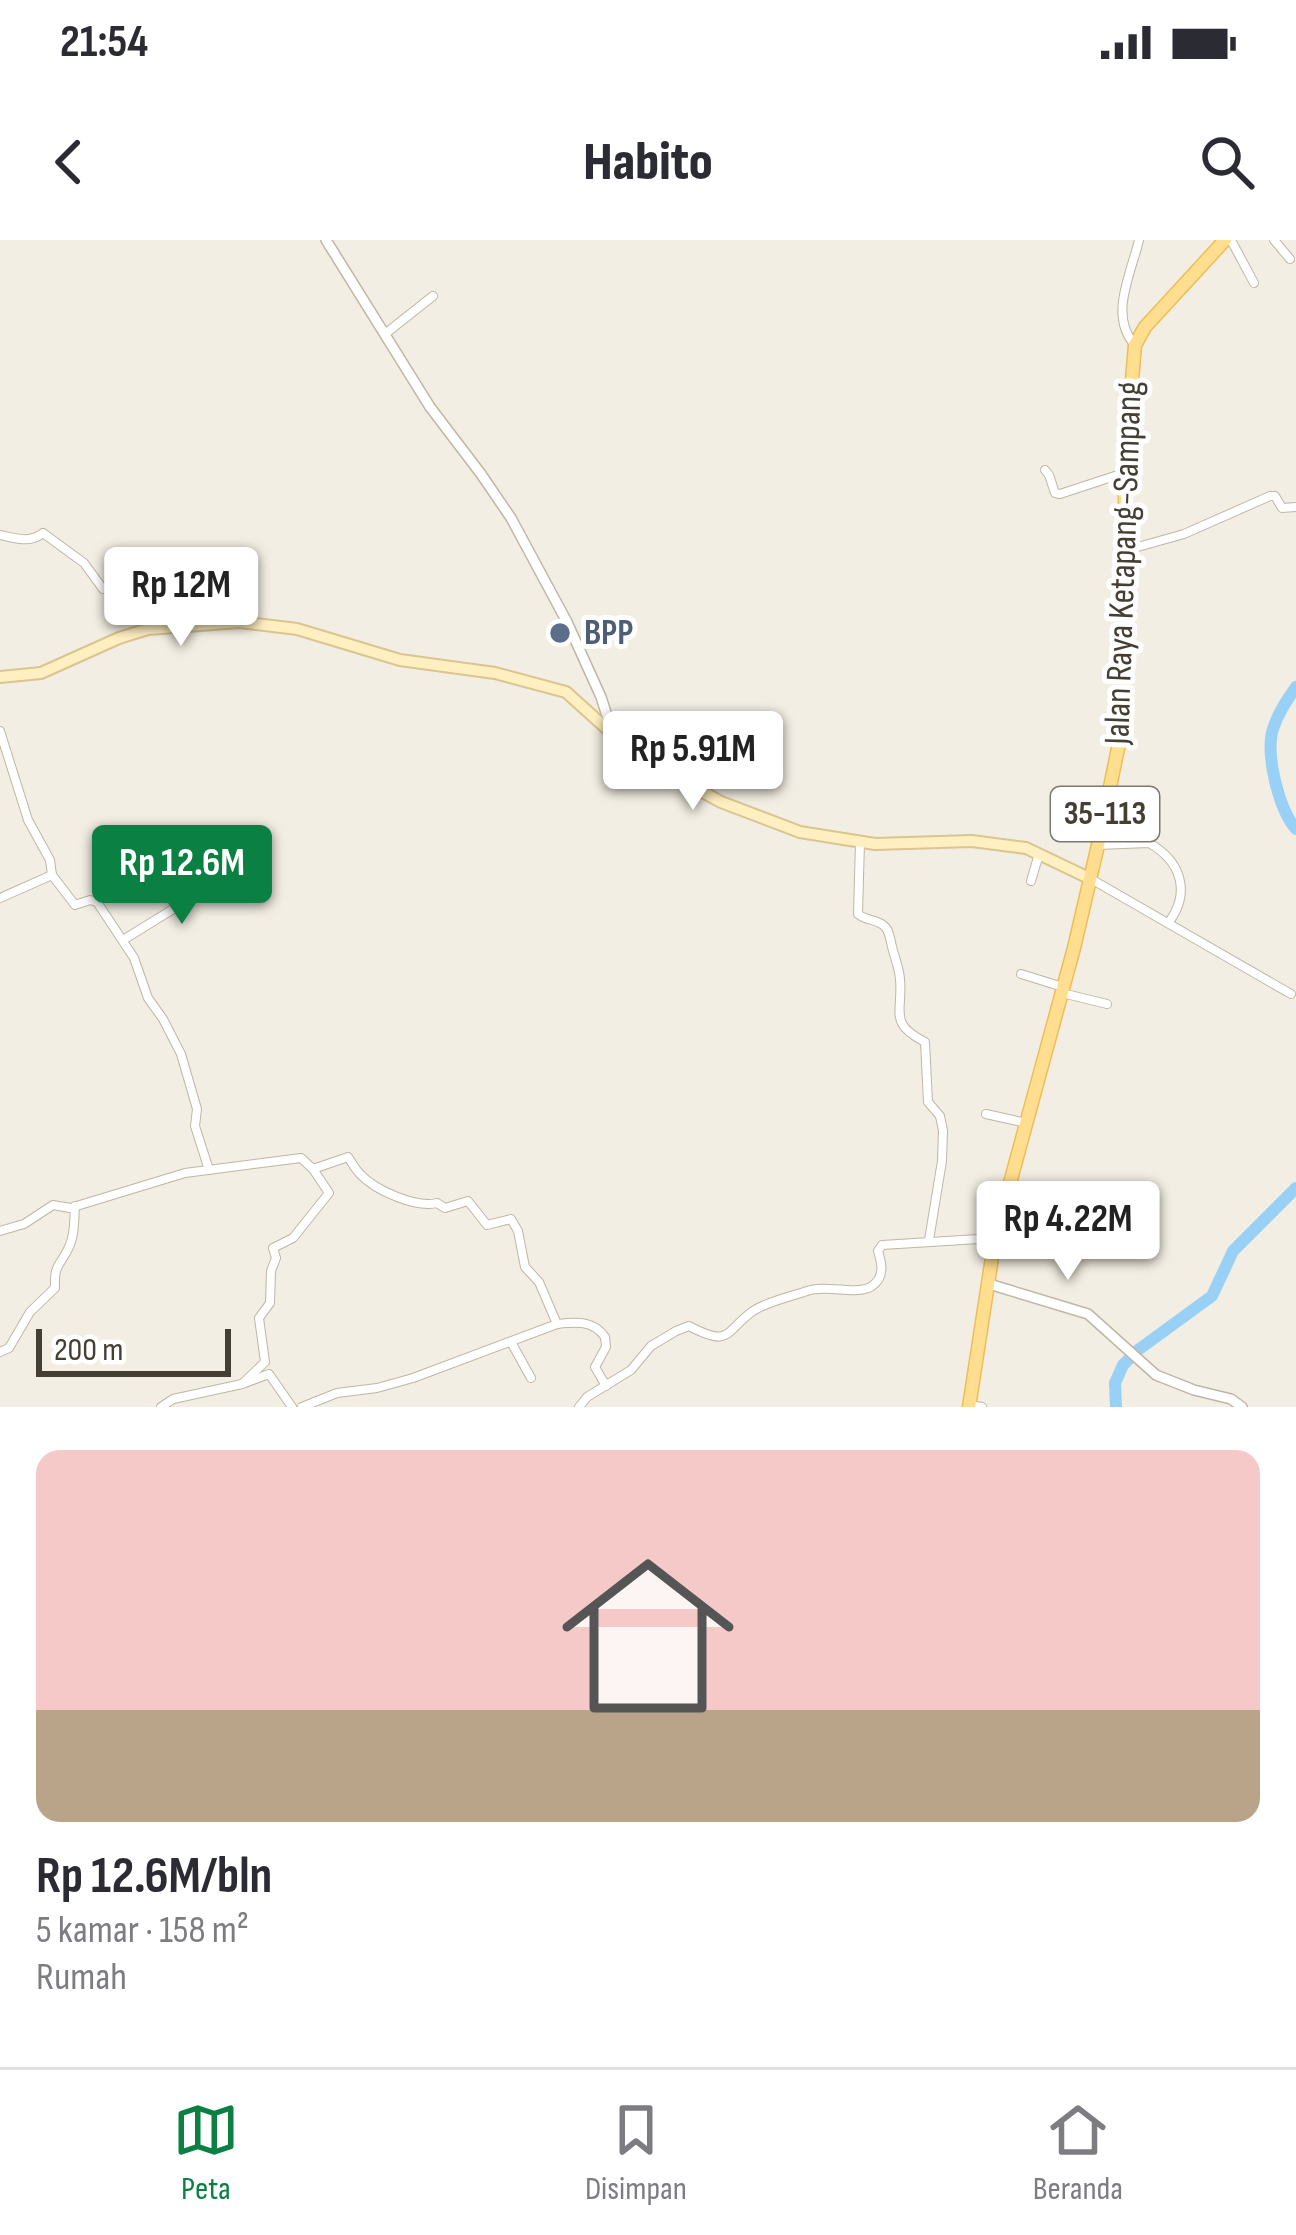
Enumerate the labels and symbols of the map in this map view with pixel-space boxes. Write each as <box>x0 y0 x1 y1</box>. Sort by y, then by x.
street label: Jalan Raya Ketapang-Sampang <box>1096 381 1152 746</box>
pin: Rp 12M <box>83 547 279 649</box>
place label: BPP <box>584 612 634 655</box>
marker: BPP <box>547 620 573 646</box>
pin: Rp 5.91M <box>569 711 817 813</box>
road number: 35-113 <box>1051 787 1159 841</box>
pin: Rp 12.6M <box>58 825 306 927</box>
pin: Rp 4.22M <box>944 1181 1192 1283</box>
scale bar <box>36 1323 231 1376</box>

